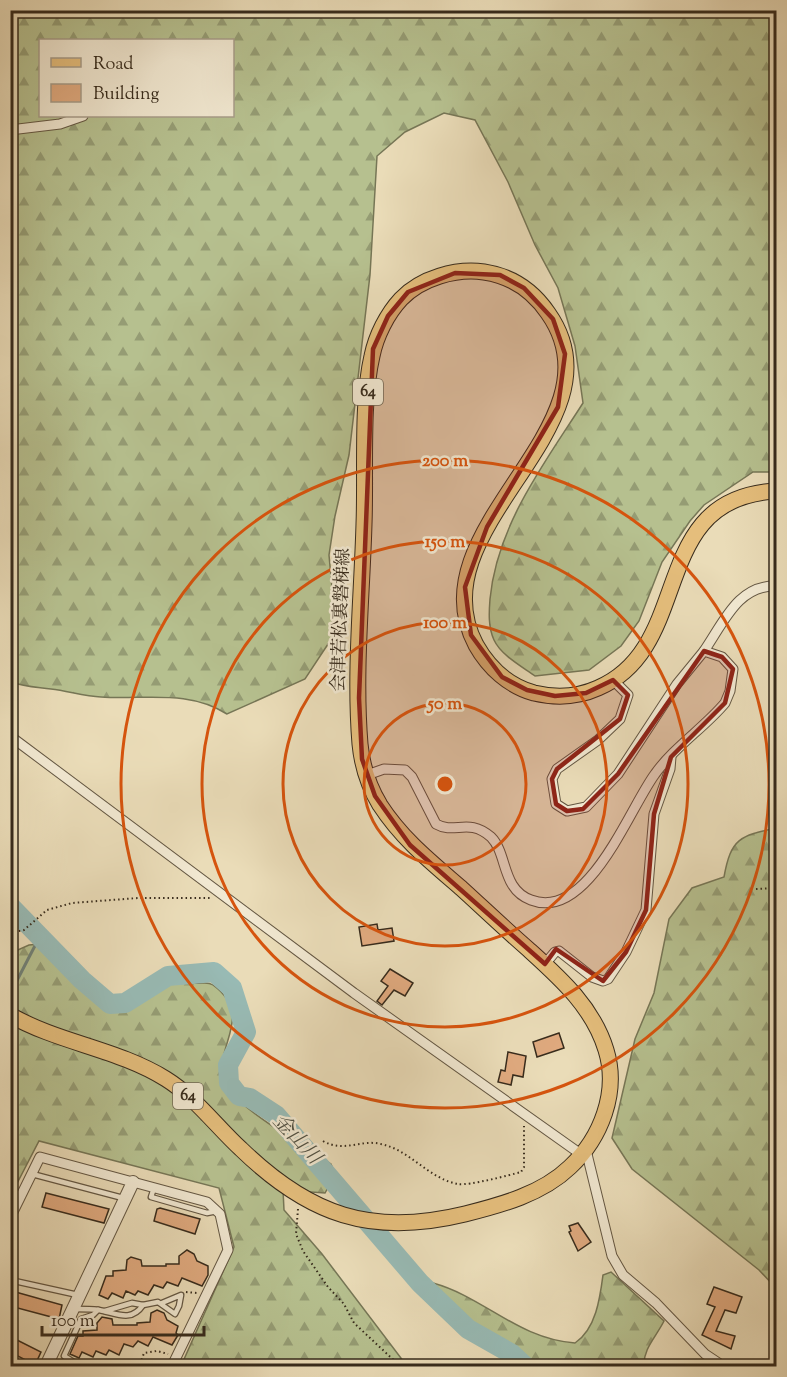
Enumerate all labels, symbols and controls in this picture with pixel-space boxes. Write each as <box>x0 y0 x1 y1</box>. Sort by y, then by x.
legend <box>39 39 234 117</box>
text: Road <box>93 52 133 78</box>
text: Building <box>93 82 159 108</box>
road number: 64 <box>353 379 383 405</box>
text: 200 m <box>422 449 468 475</box>
text: 150 m <box>425 530 465 556</box>
street label: 会津若松裏磐梯線 <box>326 548 358 692</box>
text: 100 m <box>423 611 467 637</box>
text: 50 m <box>426 692 462 718</box>
centre of rings <box>435 774 455 794</box>
road number: 64 <box>173 1083 203 1109</box>
water label: 金山川 <box>265 1108 328 1173</box>
scale bar <box>42 1299 204 1337</box>
text: 100 m <box>51 1309 95 1335</box>

